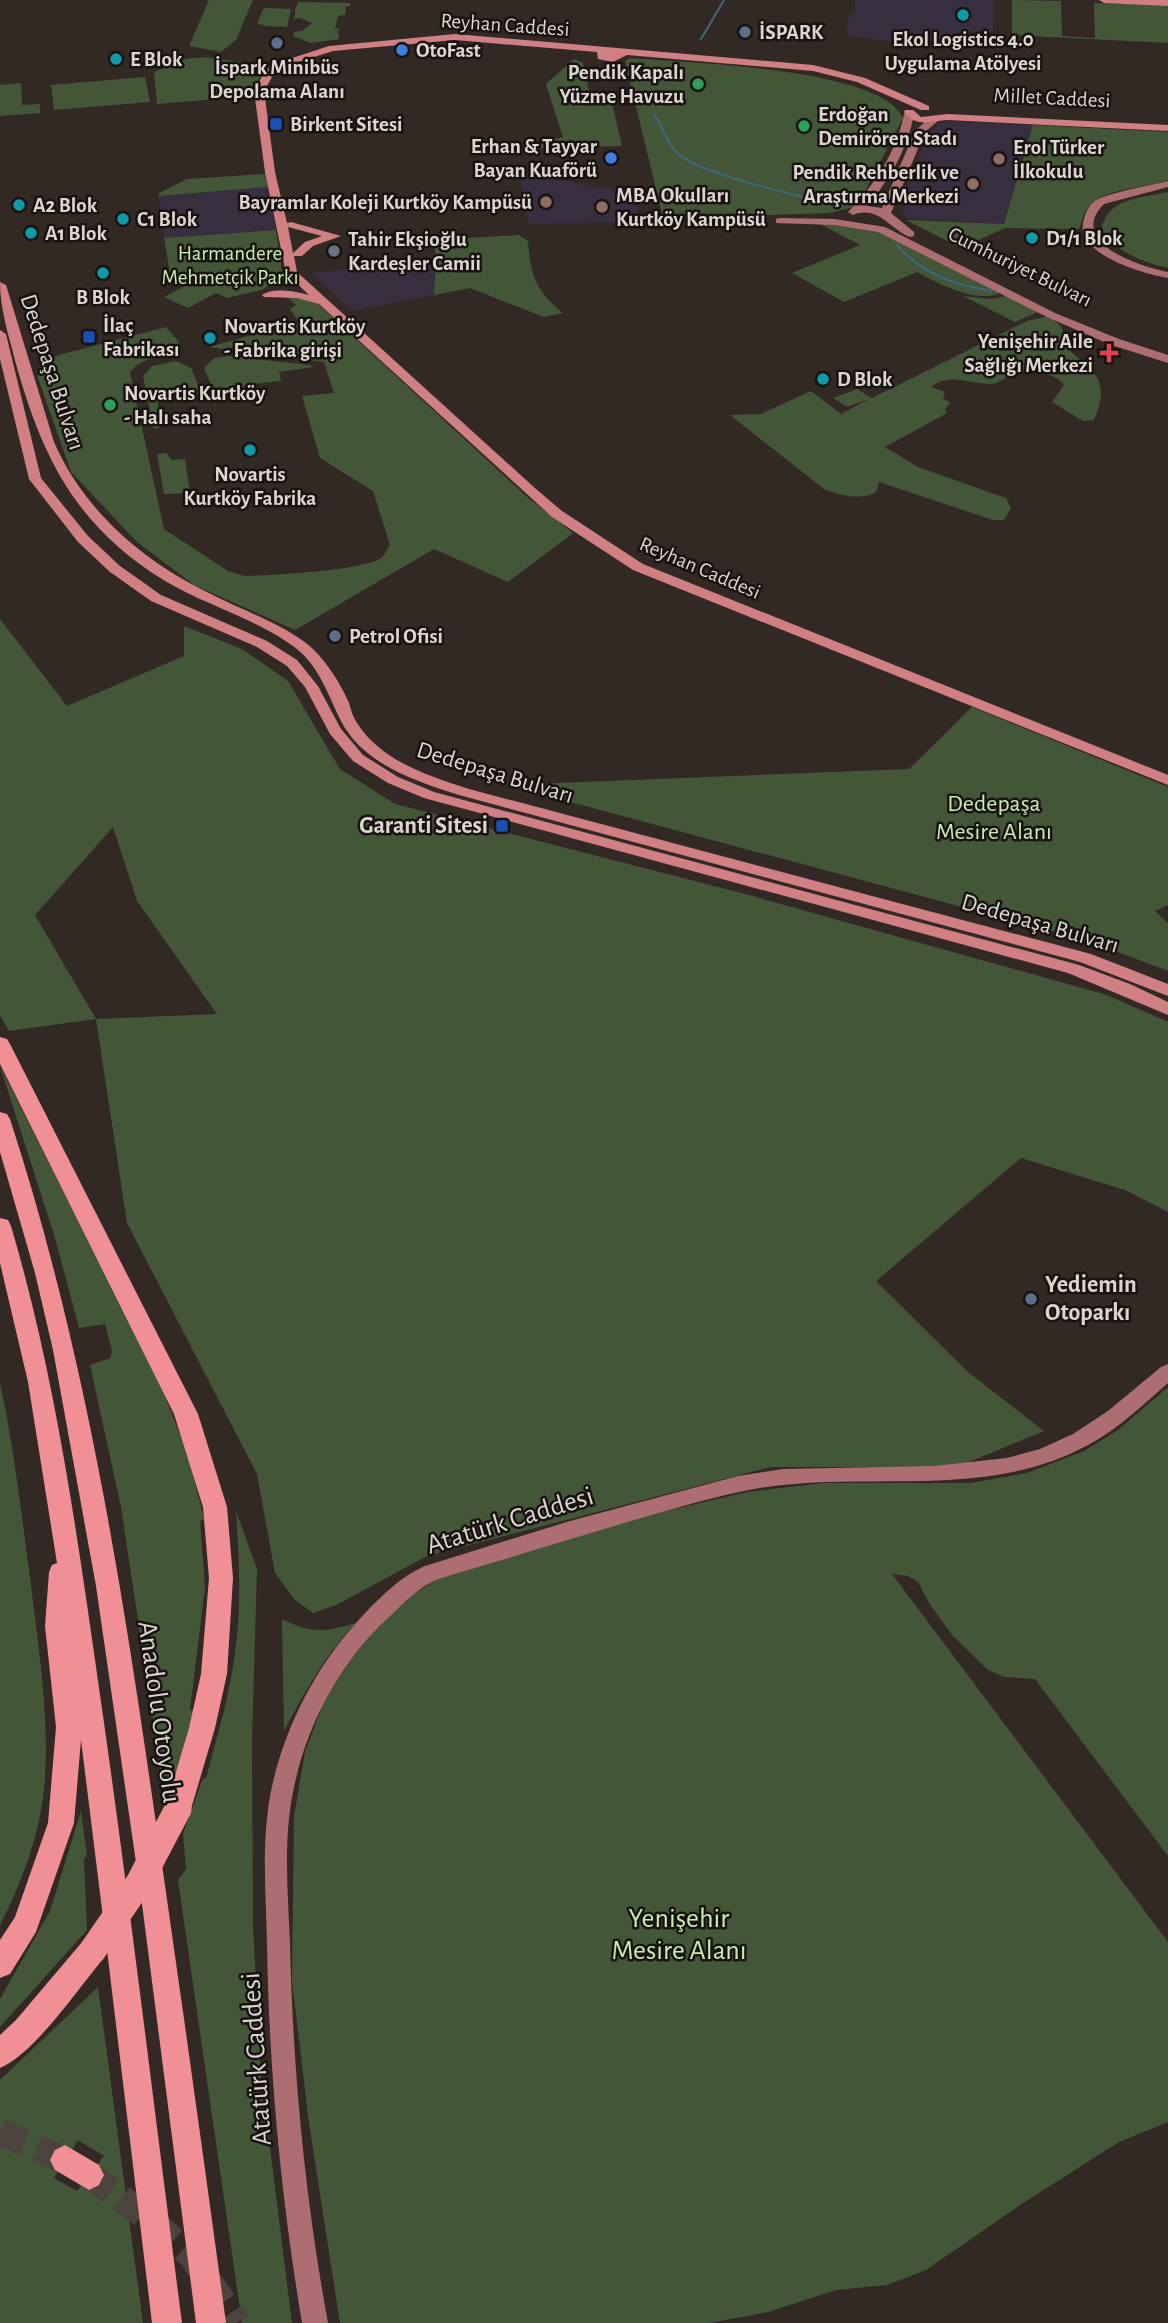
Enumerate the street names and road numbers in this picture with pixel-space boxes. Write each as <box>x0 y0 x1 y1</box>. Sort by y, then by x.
street label: Reyhan Caddesi <box>440 10 570 40</box>
street label: Millet Caddesi <box>993 84 1111 112</box>
street label: Cumhuriyet Bulvarı <box>945 223 1095 311</box>
street label: Dedepaşa Bulvarı <box>15 291 89 453</box>
street label: Reyhan Caddesi <box>636 533 764 603</box>
street label: Dedepaşa Bulvarı <box>414 738 576 808</box>
street label: Dedepaşa Bulvarı <box>959 890 1121 958</box>
street label: Atatürk Caddesi <box>423 1482 597 1560</box>
street label: Anadolu Otoyolu <box>132 1619 186 1805</box>
street label: Atatürk Caddesi <box>237 1972 277 2146</box>

